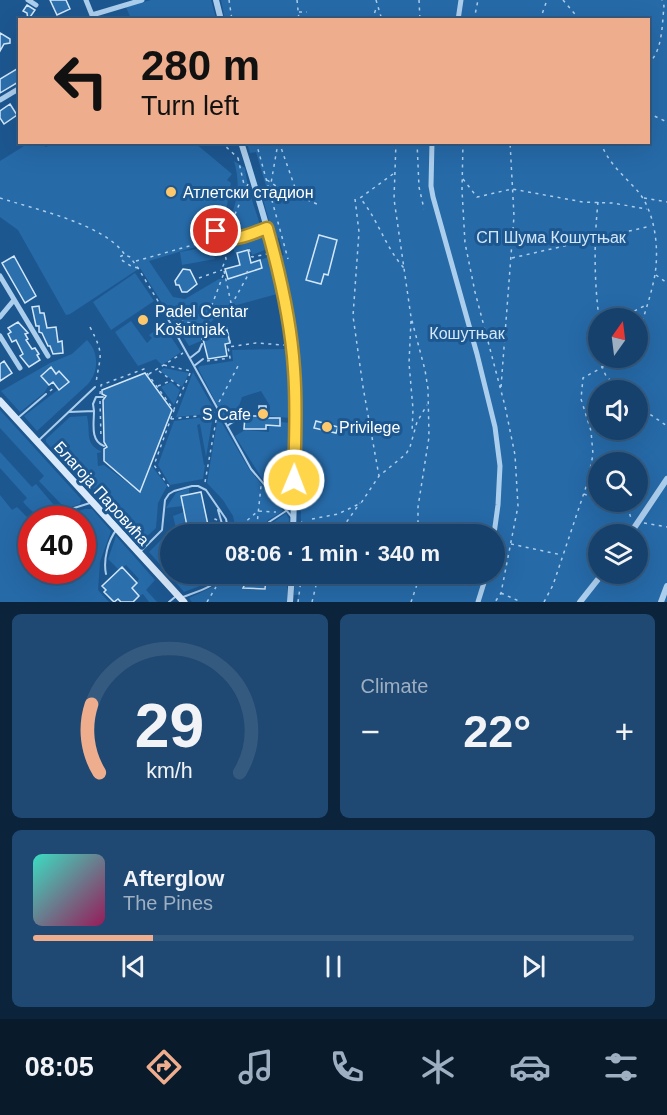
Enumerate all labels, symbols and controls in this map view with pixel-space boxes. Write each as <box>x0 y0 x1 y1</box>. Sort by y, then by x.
icon: left <box>42 42 120 120</box>
text: 280 m <box>141 42 260 89</box>
text: Turn left <box>141 91 239 121</box>
place label: Атлетски стадион <box>183 184 314 201</box>
marker: Атлетски стадион <box>164 185 178 199</box>
pin <box>190 205 241 256</box>
icon: arrive <box>199 214 232 247</box>
park label: СП Шума Кошутњак <box>476 229 627 246</box>
place label: Padel Centar Košutnjak <box>155 303 249 338</box>
north arrow <box>588 308 648 368</box>
map controls <box>588 308 648 584</box>
marker: Padel Centar Košutnjak <box>136 313 150 327</box>
park label: Кошутњак <box>429 325 506 342</box>
button: sound <box>588 380 648 440</box>
place label: S Cafe <box>202 406 251 423</box>
marker: S Cafe <box>256 407 270 421</box>
place label: Privilege <box>339 419 400 436</box>
marker: Privilege <box>320 420 334 434</box>
street label: Благоја Паровића <box>51 438 153 549</box>
position arrow <box>262 448 326 512</box>
button: search <box>588 452 648 512</box>
speed limit sign: 40 <box>18 506 96 584</box>
button: layers <box>588 524 648 584</box>
text: 08:06 · 1 min · 340 m <box>225 541 440 566</box>
text: Climate <box>361 675 428 697</box>
text: 29 <box>135 691 204 760</box>
text: 22° <box>463 706 531 757</box>
text: − <box>361 713 380 750</box>
text: + <box>615 713 634 750</box>
text: km/h <box>147 759 193 783</box>
text: Afterglow <box>123 866 224 891</box>
text: The Pines <box>123 892 213 914</box>
icon: previous <box>117 950 150 983</box>
icon: pause <box>317 950 350 983</box>
icon: next <box>517 950 550 983</box>
icon: directions <box>143 1046 185 1088</box>
icon: music <box>235 1046 277 1088</box>
icon: phone <box>326 1046 368 1088</box>
icon: climate <box>417 1046 459 1088</box>
icon: car <box>509 1046 551 1088</box>
icon: filters <box>600 1046 642 1088</box>
text: 08:05 <box>25 1052 94 1082</box>

